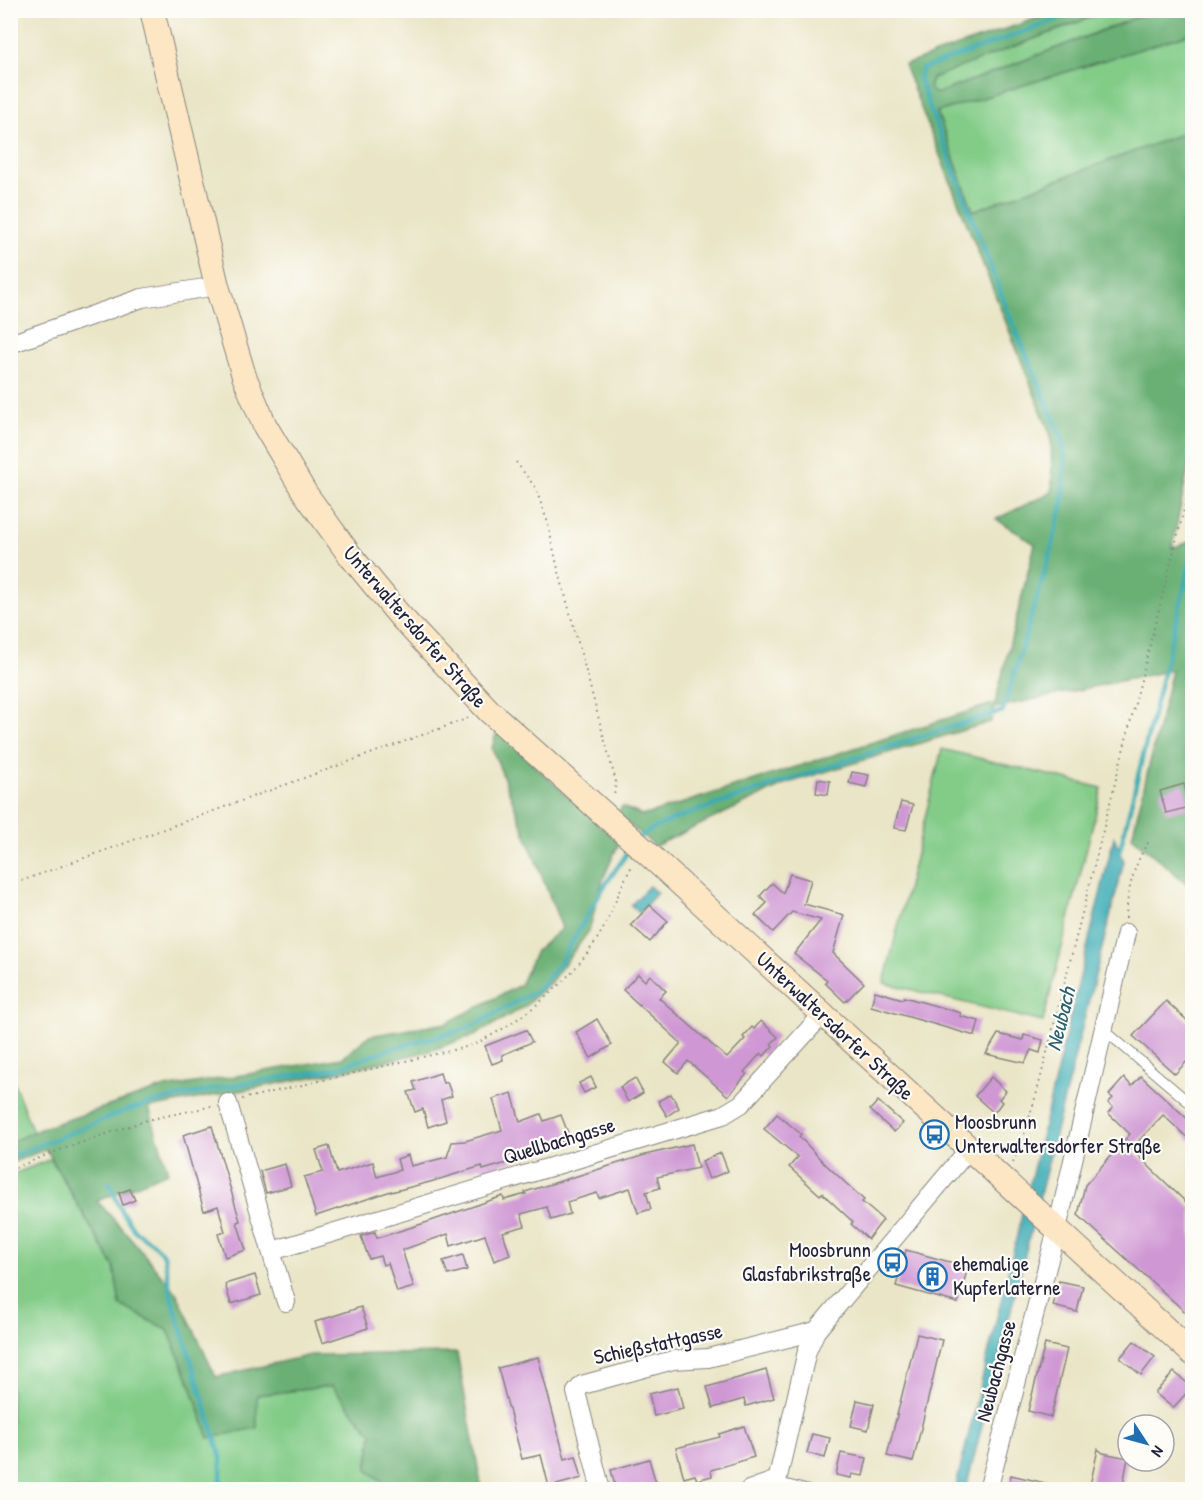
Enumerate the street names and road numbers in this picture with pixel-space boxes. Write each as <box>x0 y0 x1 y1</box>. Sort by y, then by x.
street label: Unterwaltersdorfer Straße <box>337 539 494 714</box>
street label: Unterwaltersdorfer Straße <box>750 945 921 1107</box>
street label: Quellbachgasse <box>499 1110 618 1171</box>
street label: Schießstattgasse <box>591 1316 725 1371</box>
street label: Neubachgasse <box>968 1317 1023 1425</box>

